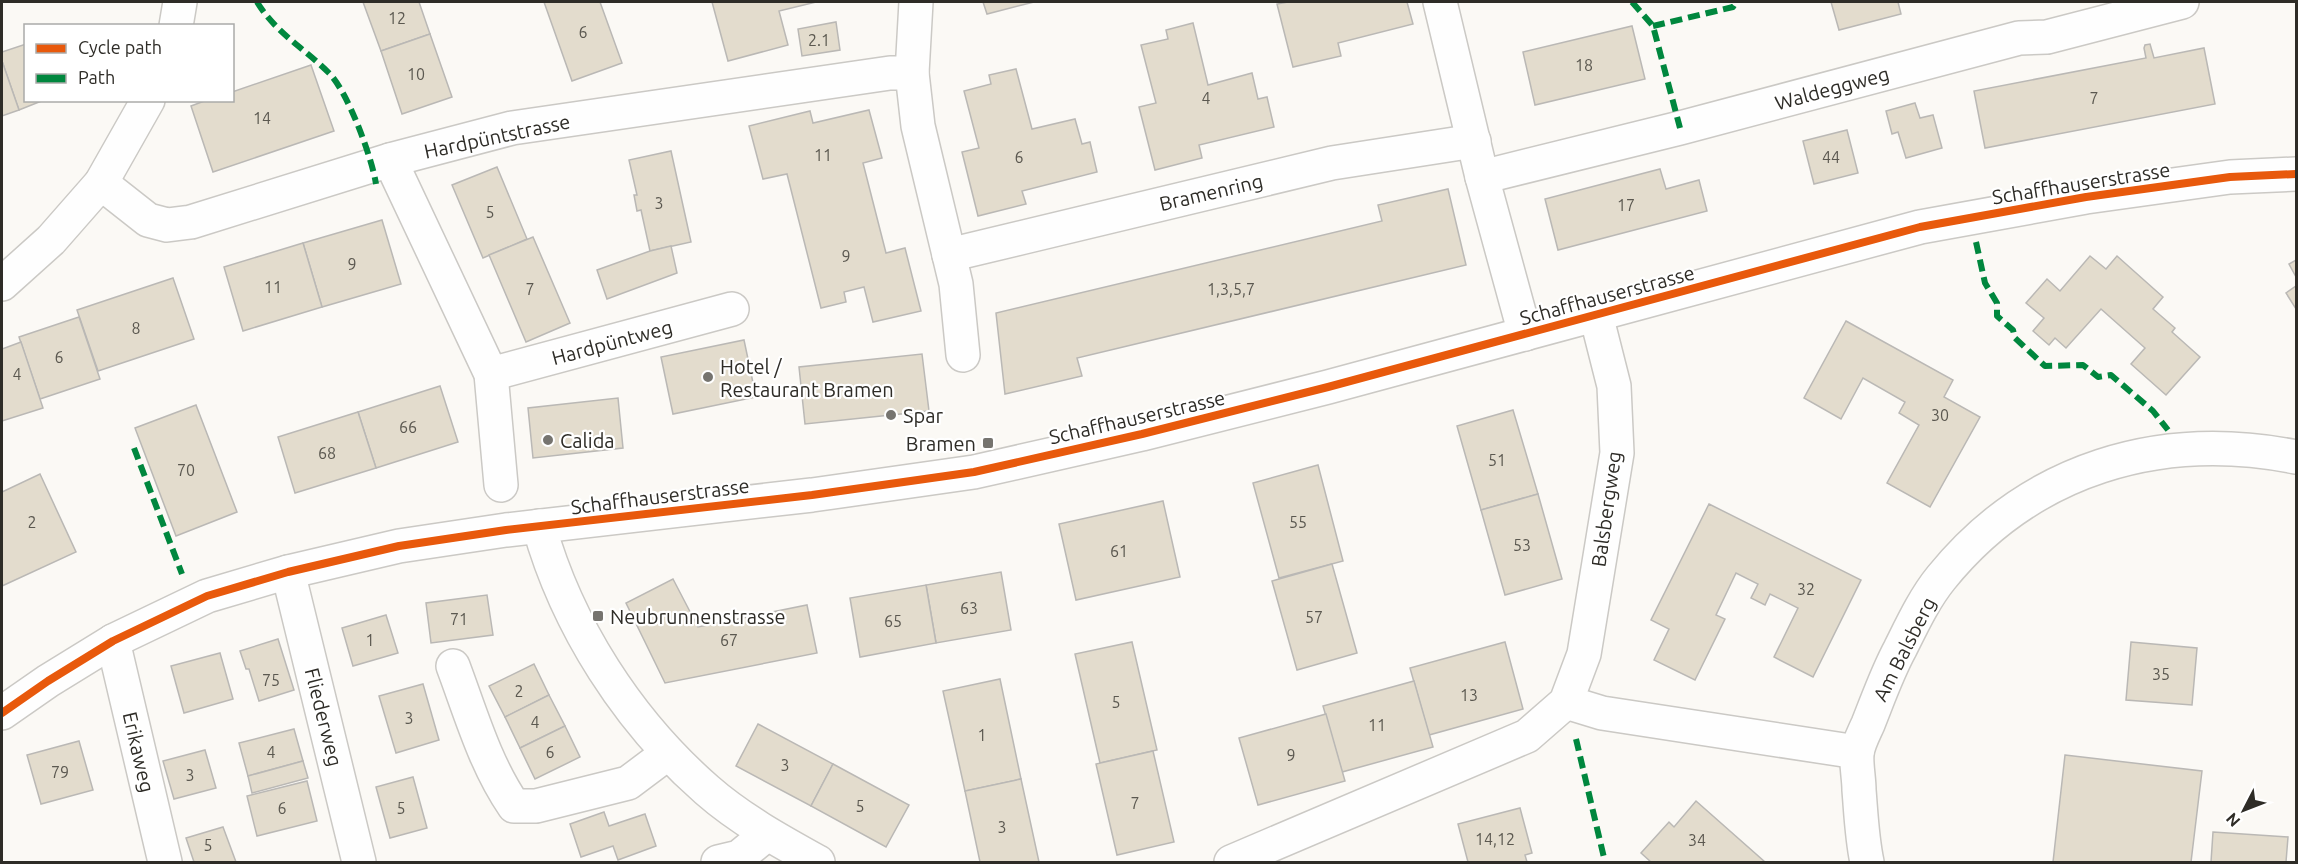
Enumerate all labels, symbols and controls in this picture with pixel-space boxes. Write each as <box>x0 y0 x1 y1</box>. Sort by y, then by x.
house number: 12 <box>388 9 406 27</box>
house number: 6 <box>578 23 588 41</box>
legend <box>24 24 234 102</box>
house number: 2.1 <box>808 31 830 49</box>
text: Cycle path <box>78 37 162 57</box>
house number: 18 <box>1575 56 1593 74</box>
street label: Waldeggweg <box>1772 62 1892 114</box>
house number: 10 <box>407 65 425 83</box>
text: Path <box>78 67 115 87</box>
house number: 4 <box>1201 89 1211 107</box>
house number: 7 <box>2089 89 2099 107</box>
house number: 14 <box>253 109 271 127</box>
street label: Hardpüntstrasse <box>422 109 572 163</box>
house number: 11 <box>814 146 832 164</box>
house number: 6 <box>1014 148 1024 166</box>
house number: 44 <box>1822 148 1840 166</box>
street label: Schaffhauserstrasse <box>1990 158 2172 208</box>
street label: Bramenring <box>1157 169 1265 215</box>
house number: 3 <box>654 194 664 212</box>
house number: 17 <box>1617 196 1635 214</box>
house number: 5 <box>485 203 495 221</box>
house number: 9 <box>841 247 851 265</box>
house number: 9 <box>347 255 357 273</box>
street label: Schaffhauserstrasse <box>1517 261 1697 329</box>
house number: 11 <box>264 278 282 296</box>
house number: 7 <box>525 280 535 298</box>
house number: 1,3,5,7 <box>1207 280 1255 298</box>
street label: Hardpüntweg <box>549 315 675 369</box>
house number: 8 <box>131 319 141 337</box>
house number: 6 <box>54 348 64 366</box>
place label: Hotel / Restaurant Bramen <box>720 355 894 401</box>
house number: 4 <box>12 365 22 383</box>
marker: Hotel / Restaurant Bramen <box>701 370 715 384</box>
street label: Schaffhauserstrasse <box>1047 386 1227 448</box>
place label: Spar <box>903 404 943 427</box>
house number: 30 <box>1931 406 1949 424</box>
marker: Spar <box>884 408 898 422</box>
house number: 66 <box>399 418 417 436</box>
place label: Calida <box>560 429 615 452</box>
place label: Bramen <box>906 432 976 455</box>
marker: Calida <box>541 433 555 447</box>
marker: Bramen <box>981 436 995 450</box>
house number: 68 <box>318 444 336 462</box>
street label: Balsbergweg <box>1586 450 1626 568</box>
house number: 51 <box>1488 451 1506 469</box>
house number: 70 <box>177 461 195 479</box>
street label: Schaffhauserstrasse <box>569 474 751 518</box>
house number: 2 <box>27 513 37 531</box>
house number: 55 <box>1289 513 1307 531</box>
house number: 53 <box>1513 536 1531 554</box>
house number: 61 <box>1110 542 1128 560</box>
house number: 32 <box>1797 580 1815 598</box>
street label: Am Balsberg <box>1868 593 1940 705</box>
house number: 63 <box>960 599 978 617</box>
place label: Neubrunnenstrasse <box>610 605 786 628</box>
house number: 57 <box>1305 608 1323 626</box>
marker: Neubrunnenstrasse <box>591 609 605 623</box>
house number: 71 <box>450 610 468 628</box>
house number: 65 <box>884 612 902 630</box>
house number: 1 <box>365 631 375 649</box>
house number: 67 <box>720 631 738 649</box>
street label: Fliederweg <box>301 665 347 769</box>
house number: 35 <box>2152 665 2170 683</box>
house number: 75 <box>262 671 280 689</box>
house number: 2 <box>514 682 524 700</box>
house number: 13 <box>1460 686 1478 704</box>
house number: 5 <box>1111 693 1121 711</box>
street label: Erikaweg <box>119 709 159 795</box>
house number: 3 <box>404 709 414 727</box>
house number: 4 <box>530 713 540 731</box>
house number: 11 <box>1368 716 1386 734</box>
house number: 1 <box>977 726 987 744</box>
house number: 4 <box>266 743 276 761</box>
house number: 6 <box>545 743 555 761</box>
house number: 9 <box>1286 746 1296 764</box>
house number: 3 <box>780 756 790 774</box>
house number: 79 <box>51 763 69 781</box>
house number: 3 <box>185 766 195 784</box>
north arrow <box>2214 780 2274 840</box>
house number: 7 <box>1130 794 1140 812</box>
house number: 5 <box>855 797 865 815</box>
house number: 6 <box>277 799 287 817</box>
house number: 5 <box>396 799 406 817</box>
text: N <box>2222 810 2244 830</box>
house number: 3 <box>997 818 1007 836</box>
house number: 14,12 <box>1475 830 1515 848</box>
house number: 34 <box>1688 831 1706 849</box>
house number: 5 <box>203 836 213 854</box>

